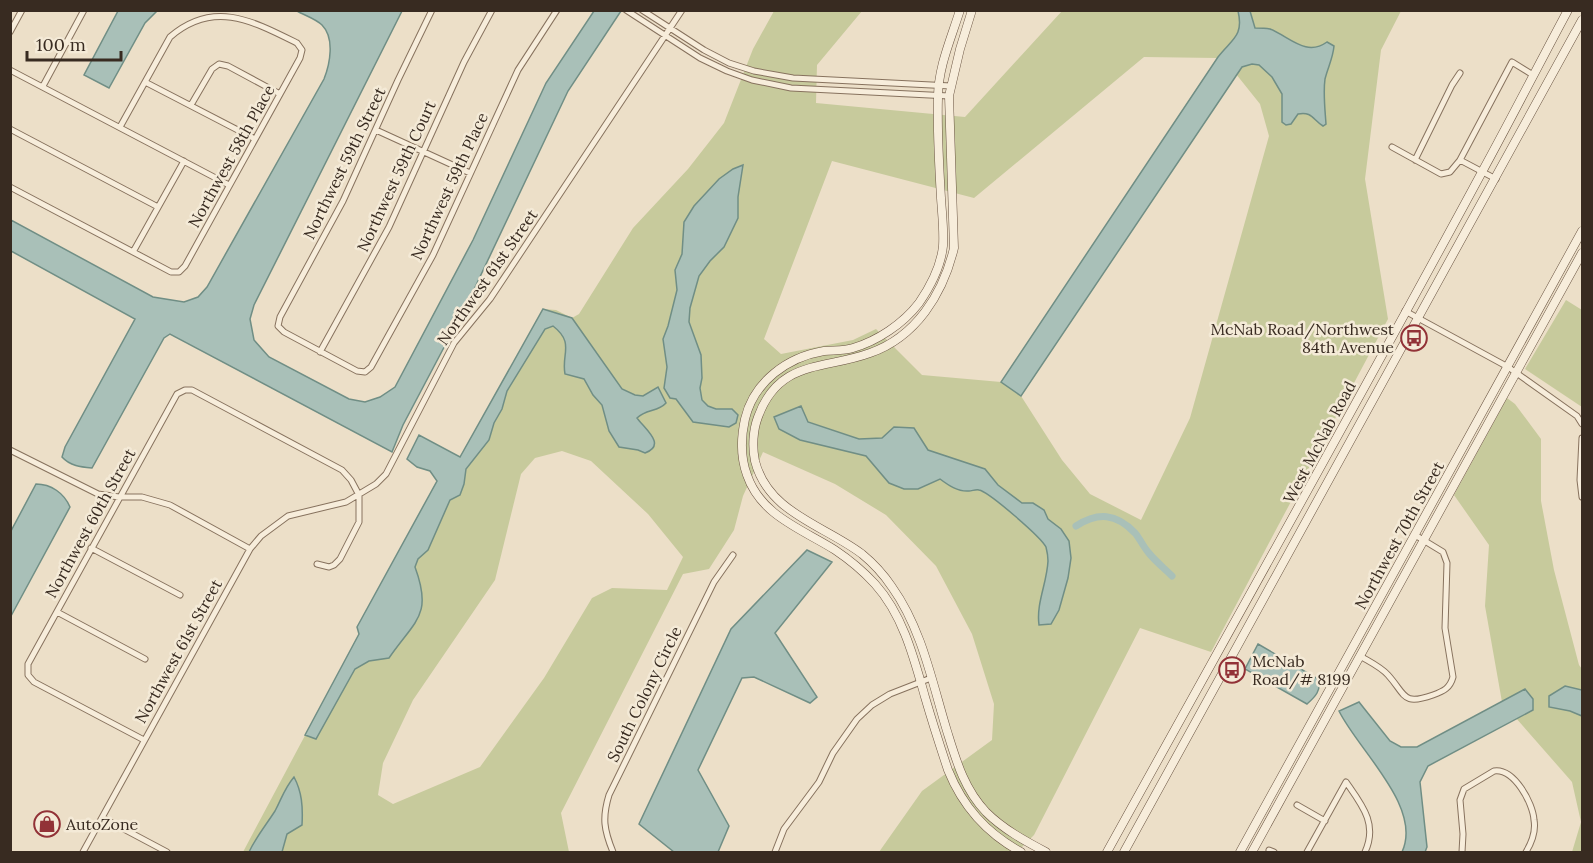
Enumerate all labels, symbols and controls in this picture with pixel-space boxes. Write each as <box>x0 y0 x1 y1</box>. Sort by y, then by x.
scale bar <box>27 24 122 62</box>
text: 100 m <box>36 33 86 56</box>
street label: Northwest 58th Place <box>183 81 279 231</box>
street label: Northwest 59th Street <box>299 83 390 242</box>
street label: Northwest 59th Court <box>352 96 440 255</box>
street label: Northwest 59th Place <box>406 109 492 263</box>
street label: Northwest 61st Street <box>432 204 542 349</box>
place label: McNab Road/Northwest 84th Avenue <box>1210 319 1395 357</box>
bus stop icon: McNab Road/Northwest 84th Avenue <box>1399 323 1429 353</box>
street label: West McNab Road <box>1278 377 1360 507</box>
street label: Northwest 60th Street <box>41 444 140 601</box>
street label: Northwest 70th Street <box>1350 457 1448 612</box>
street label: Northwest 61st Street <box>130 575 226 726</box>
street label: South Colony Circle <box>602 623 686 765</box>
place label: McNab Road/# 8199 <box>1252 651 1351 690</box>
bus stop icon: McNab Road/# 8199 <box>1217 655 1247 685</box>
shop icon: AutoZone <box>32 809 62 839</box>
place label: AutoZone <box>65 814 139 834</box>

